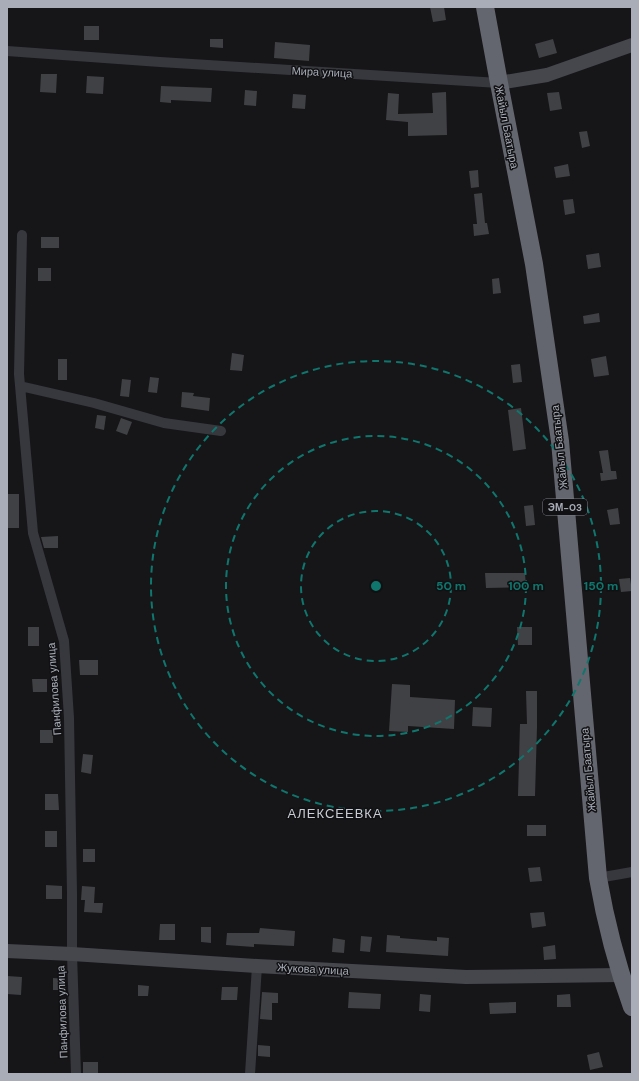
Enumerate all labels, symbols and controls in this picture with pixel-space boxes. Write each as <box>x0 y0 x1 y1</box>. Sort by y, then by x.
street label: Мира улица <box>291 63 354 81</box>
street label: Жайыл Баатыра <box>492 84 522 171</box>
street label: Жайыл Баатыра <box>548 404 570 490</box>
road number: ЭМ-03 <box>543 499 587 515</box>
text: 50 m <box>436 578 466 594</box>
text: 100 m <box>508 578 544 594</box>
text: 150 m <box>584 578 618 594</box>
centre of rings <box>369 579 383 593</box>
street label: Панфилова улица <box>44 641 64 736</box>
street label: Жайыл Баатыра <box>577 727 599 813</box>
district label: АЛЕКСЕЕВКА <box>287 805 383 822</box>
street label: Жукова улица <box>277 960 350 978</box>
street label: Панфилова улица <box>53 964 71 1059</box>

